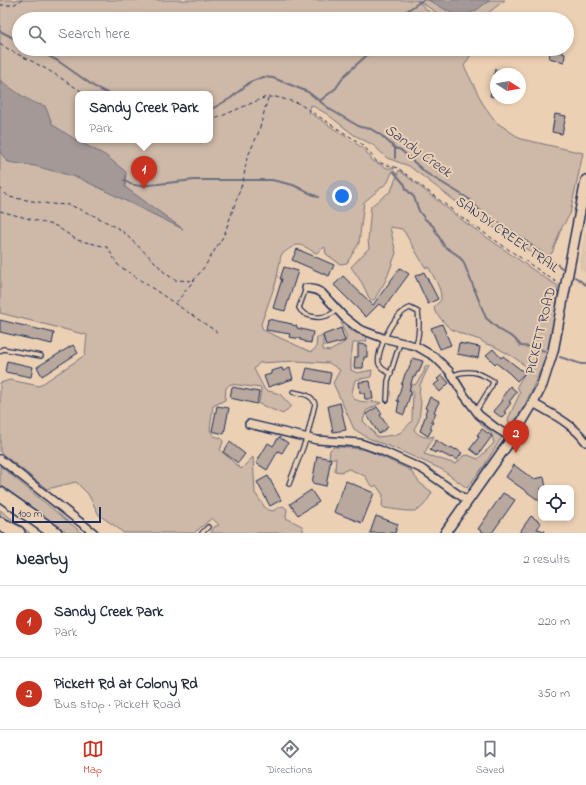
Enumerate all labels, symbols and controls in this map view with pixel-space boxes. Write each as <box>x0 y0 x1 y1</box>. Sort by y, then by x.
search box <box>12 12 574 56</box>
icon: search <box>26 23 48 45</box>
text: Search here <box>58 23 130 45</box>
north arrow <box>490 68 526 104</box>
popup <box>75 91 213 143</box>
text: Sandy Creek Park <box>89 97 199 119</box>
text: Park <box>89 119 113 138</box>
water label: Sandy Creek <box>379 119 457 185</box>
pin: 1 <box>131 156 157 189</box>
your location <box>332 186 352 206</box>
street label: SANDY CREEK TRAIL <box>451 191 564 279</box>
street label: PICKETT ROAD <box>520 285 562 377</box>
pin: 2 <box>503 420 529 453</box>
map controls <box>538 485 574 521</box>
button: locate <box>538 485 574 521</box>
scale bar <box>12 505 101 524</box>
text: 100 m <box>18 506 42 522</box>
text: Nearby <box>16 547 68 572</box>
text: 2 results <box>523 550 570 569</box>
text: Sandy Creek Park <box>54 601 163 623</box>
text: 1 <box>27 612 31 631</box>
text: 220 m <box>538 612 570 631</box>
text: Park <box>54 623 78 642</box>
text: Pickett Rd at Colony Rd <box>54 673 198 695</box>
text: 2 <box>26 684 32 703</box>
text: 350 m <box>538 684 570 703</box>
text: Bus stop · Pickett Road <box>54 695 181 714</box>
tab: Map <box>82 738 104 778</box>
tab: Directions <box>267 738 312 778</box>
tab: Saved <box>476 738 504 778</box>

